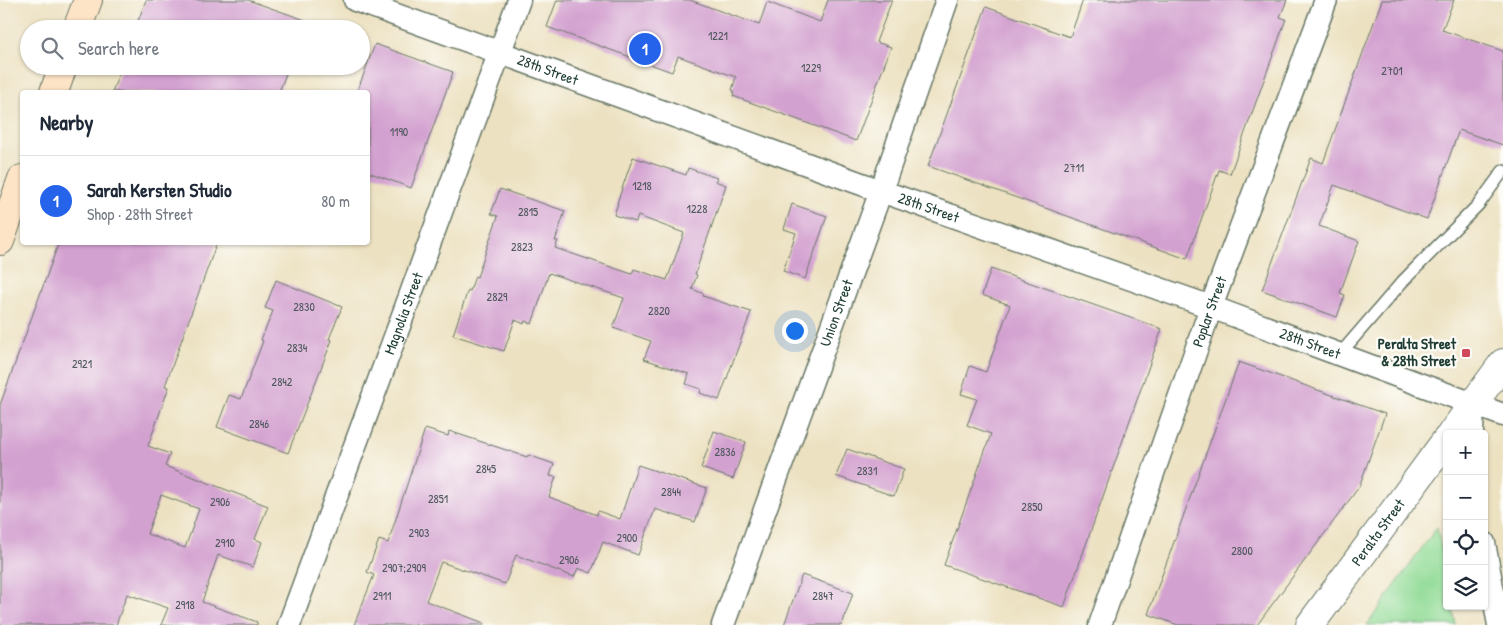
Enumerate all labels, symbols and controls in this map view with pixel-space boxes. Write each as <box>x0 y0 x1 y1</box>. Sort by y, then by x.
search box <box>20 20 370 75</box>
house number: 1221 <box>708 27 728 44</box>
pin: 1 <box>629 30 661 68</box>
icon: search <box>38 34 66 62</box>
text: Search here <box>78 35 159 61</box>
street label: 28th Street <box>514 49 582 90</box>
house number: 1229 <box>801 59 822 76</box>
house number: 2701 <box>1381 62 1403 79</box>
text: Nearby <box>40 108 93 137</box>
house number: 1190 <box>390 123 408 140</box>
house number: 2711 <box>1064 159 1084 176</box>
text: Sarah Kersten Studio <box>87 177 232 203</box>
house number: 1218 <box>632 177 652 194</box>
street label: 28th Street <box>895 187 963 228</box>
text: 1 <box>53 190 59 212</box>
text: 80 m <box>321 190 350 212</box>
house number: 1228 <box>687 200 707 217</box>
text: Shop · 28th Street <box>87 203 193 225</box>
house number: 2815 <box>518 203 538 220</box>
house number: 2823 <box>511 238 533 255</box>
street label: Magnolia Street <box>378 268 428 357</box>
street label: Poplar Street <box>1187 272 1232 350</box>
street label: Union Street <box>814 276 858 349</box>
house number: 2829 <box>487 288 508 305</box>
house number: 2830 <box>293 298 315 315</box>
house number: 2820 <box>648 302 670 319</box>
your location <box>782 318 808 344</box>
street label: 28th Street <box>1277 322 1344 364</box>
place label: Peralta Street & 28th Street <box>1378 333 1457 371</box>
house number: 2834 <box>287 339 308 356</box>
marker: Peralta Street & 28th Street <box>1460 347 1472 359</box>
house number: 2921 <box>72 355 92 372</box>
house number: 2842 <box>272 373 293 390</box>
house number: 2846 <box>249 415 269 432</box>
map controls <box>1443 430 1488 610</box>
button: + <box>1443 430 1488 475</box>
house number: 2836 <box>715 443 736 460</box>
house number: 2845 <box>476 460 496 477</box>
house number: 2831 <box>857 462 877 479</box>
button: − <box>1443 475 1488 520</box>
house number: 2844 <box>661 483 681 500</box>
house number: 2851 <box>428 490 448 507</box>
house number: 2906 <box>210 493 230 510</box>
street label: Peralta Street <box>1346 494 1410 570</box>
house number: 2850 <box>1021 498 1043 515</box>
button: locate <box>1443 520 1488 565</box>
house number: 2903 <box>409 524 429 541</box>
house number: 2900 <box>617 529 637 546</box>
house number: 2910 <box>215 534 235 551</box>
house number: 2800 <box>1231 542 1253 559</box>
house number: 2906 <box>559 551 579 568</box>
house number: 2907;2909 <box>382 559 427 576</box>
button: layers <box>1443 565 1488 610</box>
house number: 2911 <box>373 587 391 604</box>
house number: 2847 <box>812 587 834 604</box>
house number: 2918 <box>175 596 195 613</box>

